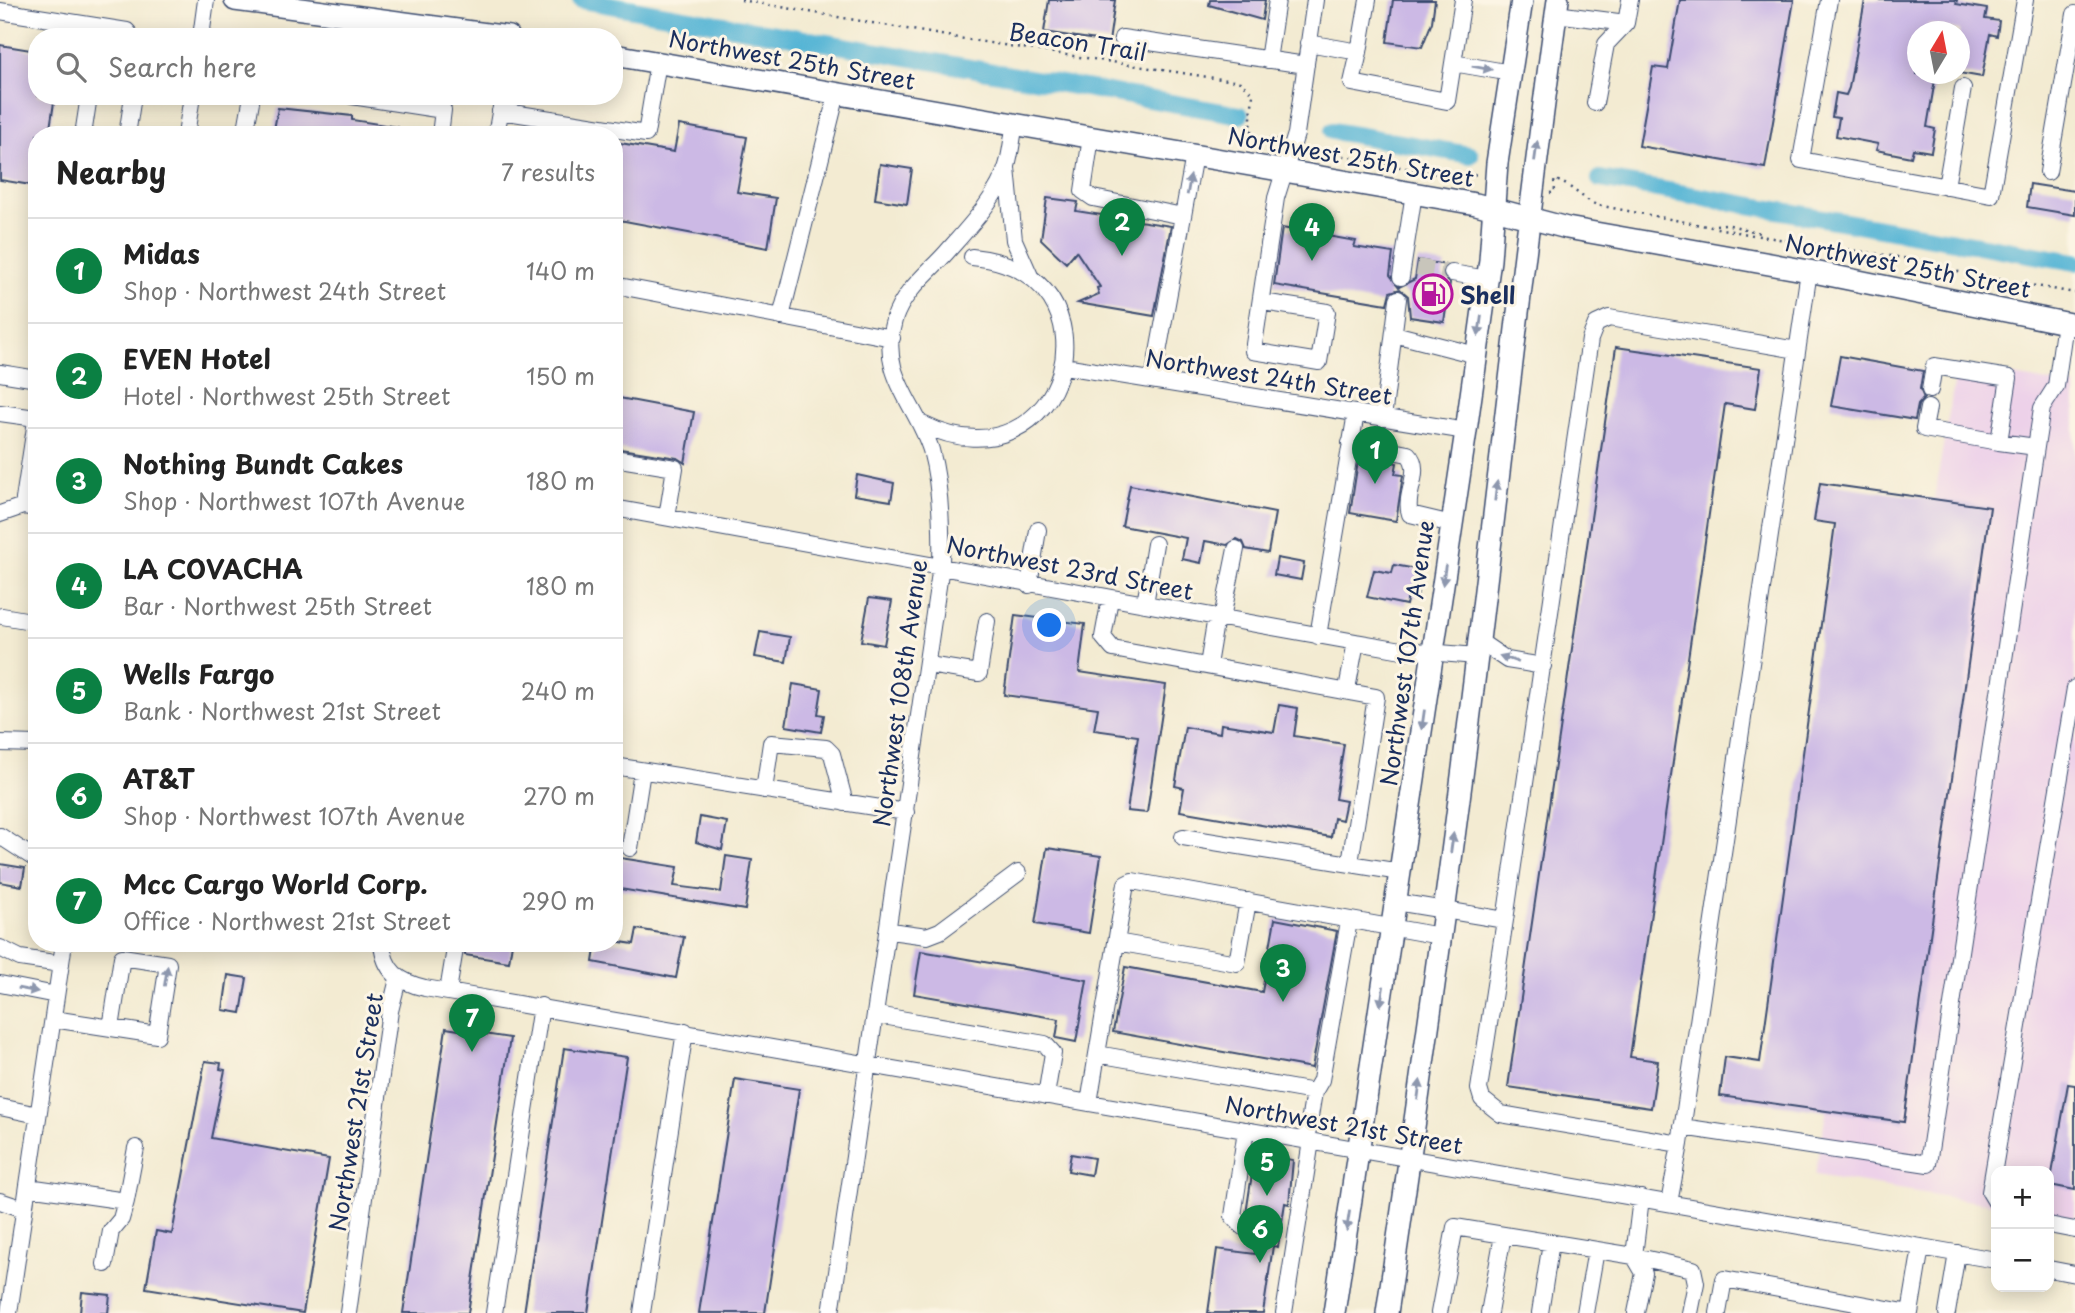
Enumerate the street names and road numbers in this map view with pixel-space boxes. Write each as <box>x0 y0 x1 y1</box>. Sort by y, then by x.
street label: Beacon Trail <box>1007 13 1149 69</box>
street label: Northwest 25th Street <box>666 20 918 98</box>
street label: Northwest 25th Street <box>1225 117 1477 195</box>
street label: Northwest 25th Street <box>1782 224 2034 306</box>
street label: Northwest 24th Street <box>1143 339 1395 413</box>
street label: Northwest 107th Avenue <box>1370 518 1442 788</box>
street label: Northwest 23rd Street <box>944 526 1196 608</box>
street label: Northwest 108th Avenue <box>863 557 935 829</box>
street label: Northwest 21st Street <box>319 990 391 1234</box>
street label: Northwest 21st Street <box>1222 1086 1466 1162</box>

